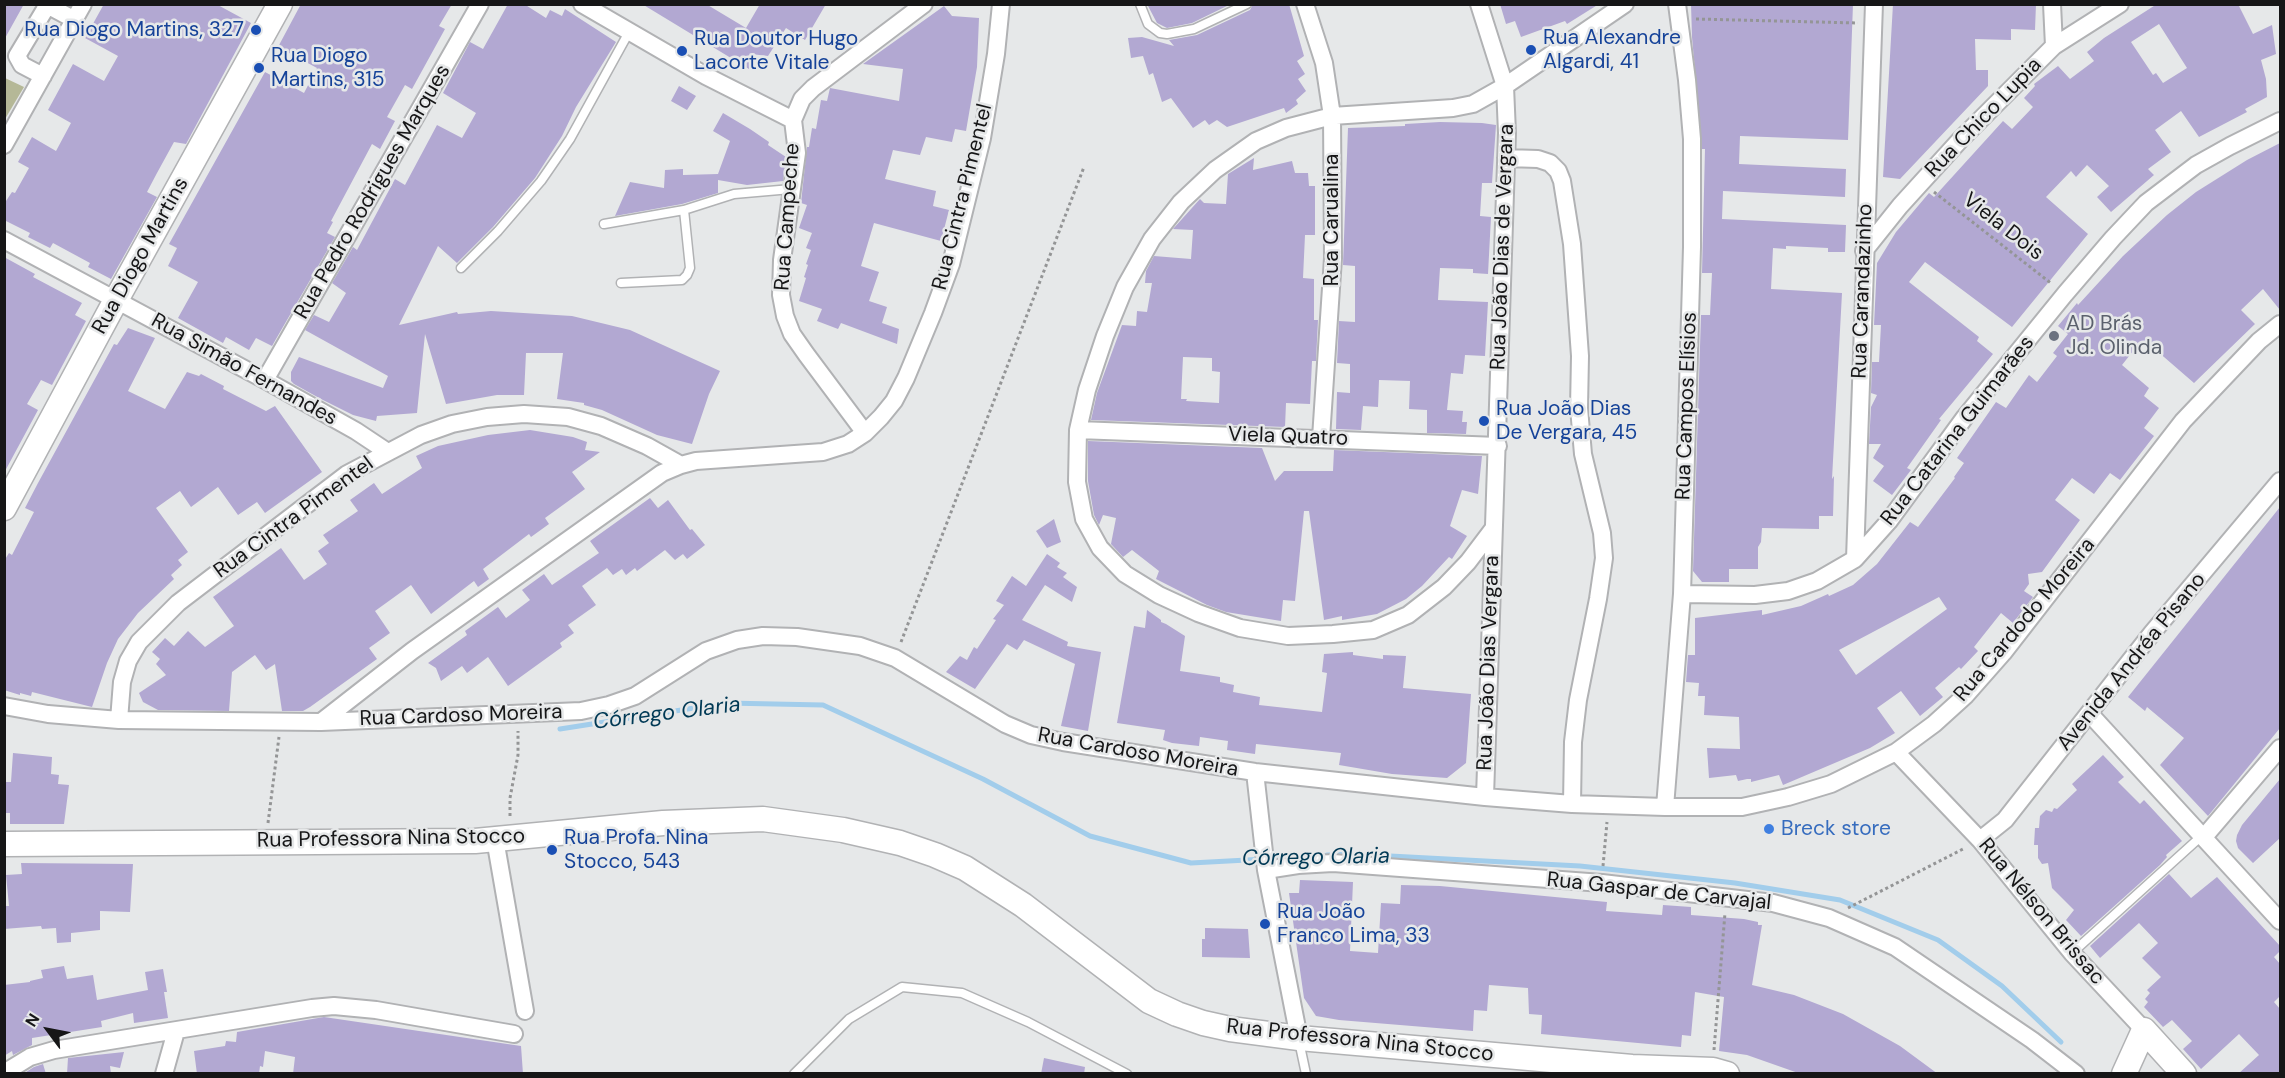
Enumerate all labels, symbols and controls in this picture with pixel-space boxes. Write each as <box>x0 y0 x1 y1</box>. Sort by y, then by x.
place label: Rua Diogo Martins, 327 <box>24 17 244 43</box>
marker: Rua Diogo Martins, 327 <box>249 23 263 37</box>
place label: Rua Alexandre Algardi, 41 <box>1543 25 1681 75</box>
place label: Rua Doutor Hugo Lacorte Vitale <box>694 26 858 76</box>
place label: Rua Diogo Martins, 315 <box>271 43 385 93</box>
marker: Rua Alexandre Algardi, 41 <box>1524 43 1538 57</box>
marker: Rua Doutor Hugo Lacorte Vitale <box>675 44 689 58</box>
street label: Rua Chico Lupia <box>1921 53 2047 183</box>
street label: Rua Pedro Rodrigues Marques <box>290 60 456 324</box>
marker: Rua Diogo Martins, 315 <box>252 61 266 75</box>
street label: Rua Cintra Pimentel <box>928 101 998 293</box>
street label: Rua João Dias de Vergara <box>1486 124 1520 370</box>
street label: Rua Campeche <box>770 142 806 292</box>
street label: Rua Carualina <box>1319 154 1345 286</box>
street label: Rua Diogo Martins <box>88 173 194 339</box>
street label: Viela Dois <box>1958 188 2048 266</box>
street label: Rua Carandazinho <box>1847 203 1879 379</box>
street label: Rua Simão Fernandes <box>147 308 341 432</box>
street label: Rua Campos Elísios <box>1671 311 1703 501</box>
place label: AD Brás Jd. Olinda <box>2066 311 2162 361</box>
marker: AD Brás Jd. Olinda <box>2047 329 2061 343</box>
street label: Rua Catarina Guimarães <box>1876 331 2040 531</box>
place label: Rua João Dias De Vergara, 45 <box>1496 396 1637 446</box>
marker: Rua João Dias De Vergara, 45 <box>1477 414 1491 428</box>
street label: Viela Quatro <box>1228 422 1348 452</box>
street label: Rua Cintra Pimentel <box>209 452 379 584</box>
street label: Rua Cardodo Moreira <box>1949 533 2101 707</box>
street label: Rua João Dias Vergara <box>1473 555 1505 771</box>
street label: Avenida Andréa Pisano <box>2052 568 2212 756</box>
water label: Córrego Olaria <box>592 692 742 736</box>
street label: Rua Cardoso Moreira <box>359 700 563 732</box>
street label: Rua Cardoso Moreira <box>1036 723 1240 783</box>
place label: Breck store <box>1781 816 1891 842</box>
marker: Breck store <box>1762 822 1776 836</box>
street label: Rua Professora Nina Stocco <box>257 824 525 854</box>
place label: Rua Profa. Nina Stocco, 543 <box>564 825 708 875</box>
street label: Rua Nélson Brissac <box>1972 834 2110 990</box>
marker: Rua Profa. Nina Stocco, 543 <box>545 843 559 857</box>
water label: Córrego Olaria <box>1242 844 1390 872</box>
street label: Rua Gaspar de Carvajal <box>1546 868 1772 916</box>
place label: Rua João Franco Lima, 33 <box>1277 899 1430 949</box>
marker: Rua João Franco Lima, 33 <box>1258 917 1272 931</box>
north arrow <box>18 1000 78 1060</box>
text: N <box>20 1010 44 1031</box>
street label: Rua Professora Nina Stocco <box>1225 1014 1495 1068</box>

